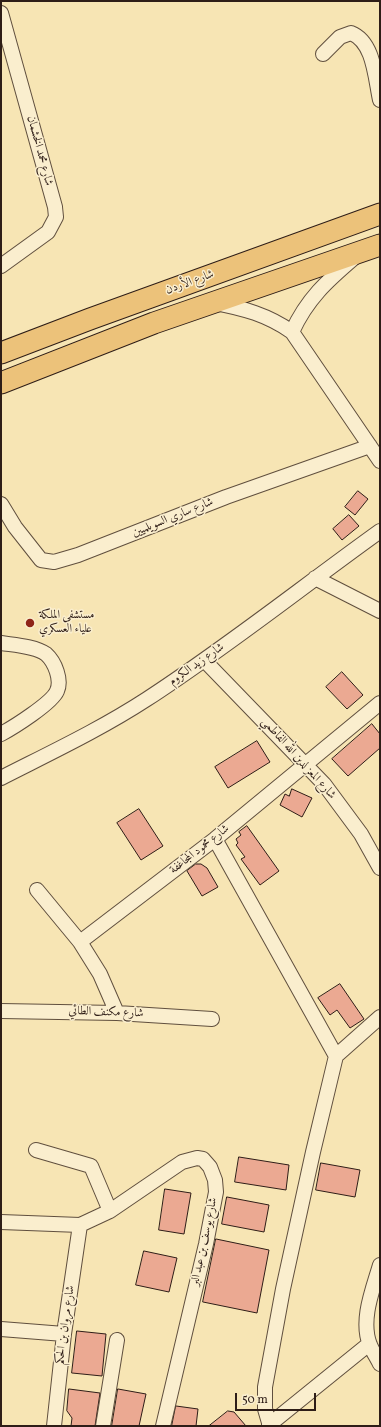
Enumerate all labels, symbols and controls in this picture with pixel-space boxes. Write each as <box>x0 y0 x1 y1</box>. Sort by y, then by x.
street label: شارع محمد الخشمان <box>23 114 55 188</box>
street label: شارع الأردن <box>164 268 216 298</box>
street label: شارع ساري السويلميين <box>130 495 216 541</box>
place label: مستشفى الملكة علياء العسكري <box>39 609 94 637</box>
marker: مستشفى الملكة علياء العسكري <box>24 617 36 629</box>
street label: شارع زيد الكروم <box>167 641 227 689</box>
street label: شارع المعز لدين الله الفاطمي <box>258 715 338 803</box>
street label: شارع محمود المجاغفة <box>167 822 233 878</box>
street label: شارع مكنف الطائي <box>68 1004 144 1022</box>
street label: شارع يوسف بن عبد البر <box>189 1196 221 1288</box>
street label: شارع مروان بن الحكم <box>53 1285 79 1365</box>
scale bar <box>237 1385 318 1411</box>
text: 50 m <box>242 1392 268 1408</box>

